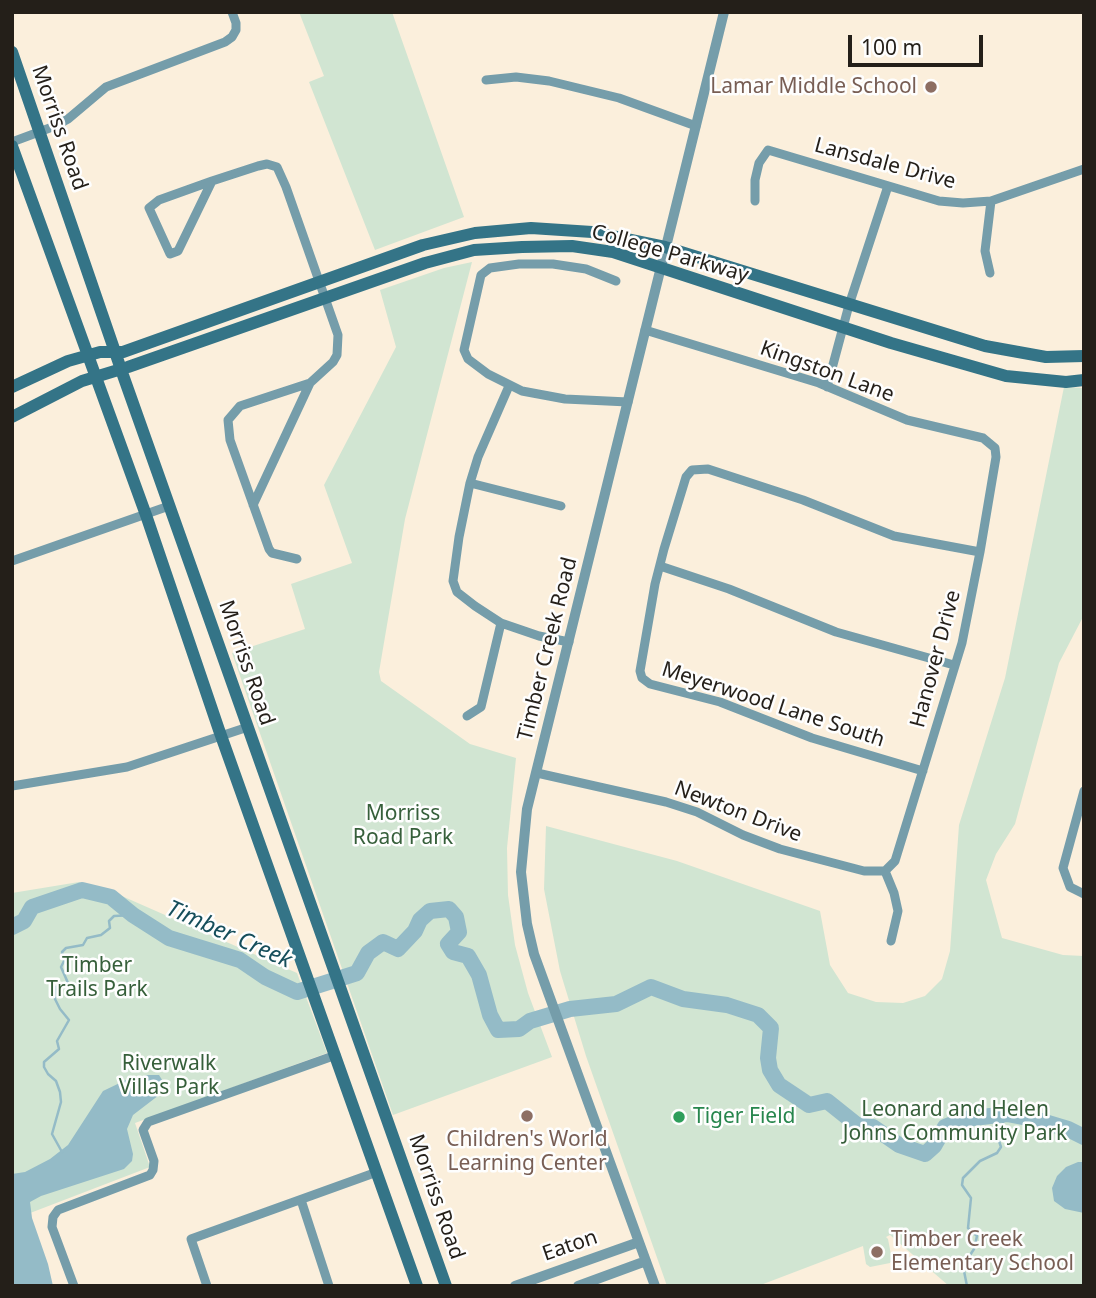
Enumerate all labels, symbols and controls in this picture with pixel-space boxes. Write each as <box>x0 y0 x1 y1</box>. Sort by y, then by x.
scale bar <box>851 21 986 65</box>
text: 100 m <box>861 33 922 61</box>
street label: Morriss Road <box>26 62 92 194</box>
place label: Lamar Middle School <box>710 74 917 100</box>
marker: Lamar Middle School <box>923 79 939 95</box>
street label: Lansdale Drive <box>812 133 958 195</box>
street label: College Parkway <box>589 220 751 288</box>
street label: Kingston Lane <box>757 336 897 408</box>
street label: Timber Creek Road <box>513 555 583 743</box>
street label: Hanover Drive <box>906 588 966 730</box>
street label: Morriss Road <box>213 597 279 729</box>
street label: Meyerwood Lane South <box>658 657 888 753</box>
street label: Newton Drive <box>671 776 805 848</box>
park label: Morriss Road Park <box>353 801 453 851</box>
water label: Timber Creek <box>162 895 296 975</box>
park label: Timber Trails Park <box>46 953 148 1003</box>
park label: Riverwalk Villas Park <box>119 1051 219 1101</box>
park label: Leonard and Helen Johns Community Park <box>843 1097 1067 1147</box>
place label: Tiger Field <box>693 1104 795 1130</box>
marker: Children's World Learning Center <box>519 1108 535 1124</box>
marker: Tiger Field <box>671 1109 687 1125</box>
place label: Children's World Learning Center <box>446 1127 608 1177</box>
street label: Morriss Road <box>403 1131 469 1263</box>
street label: Eaton <box>539 1225 601 1267</box>
place label: Timber Creek Elementary School <box>891 1227 1074 1277</box>
marker: Timber Creek Elementary School <box>869 1244 885 1260</box>

